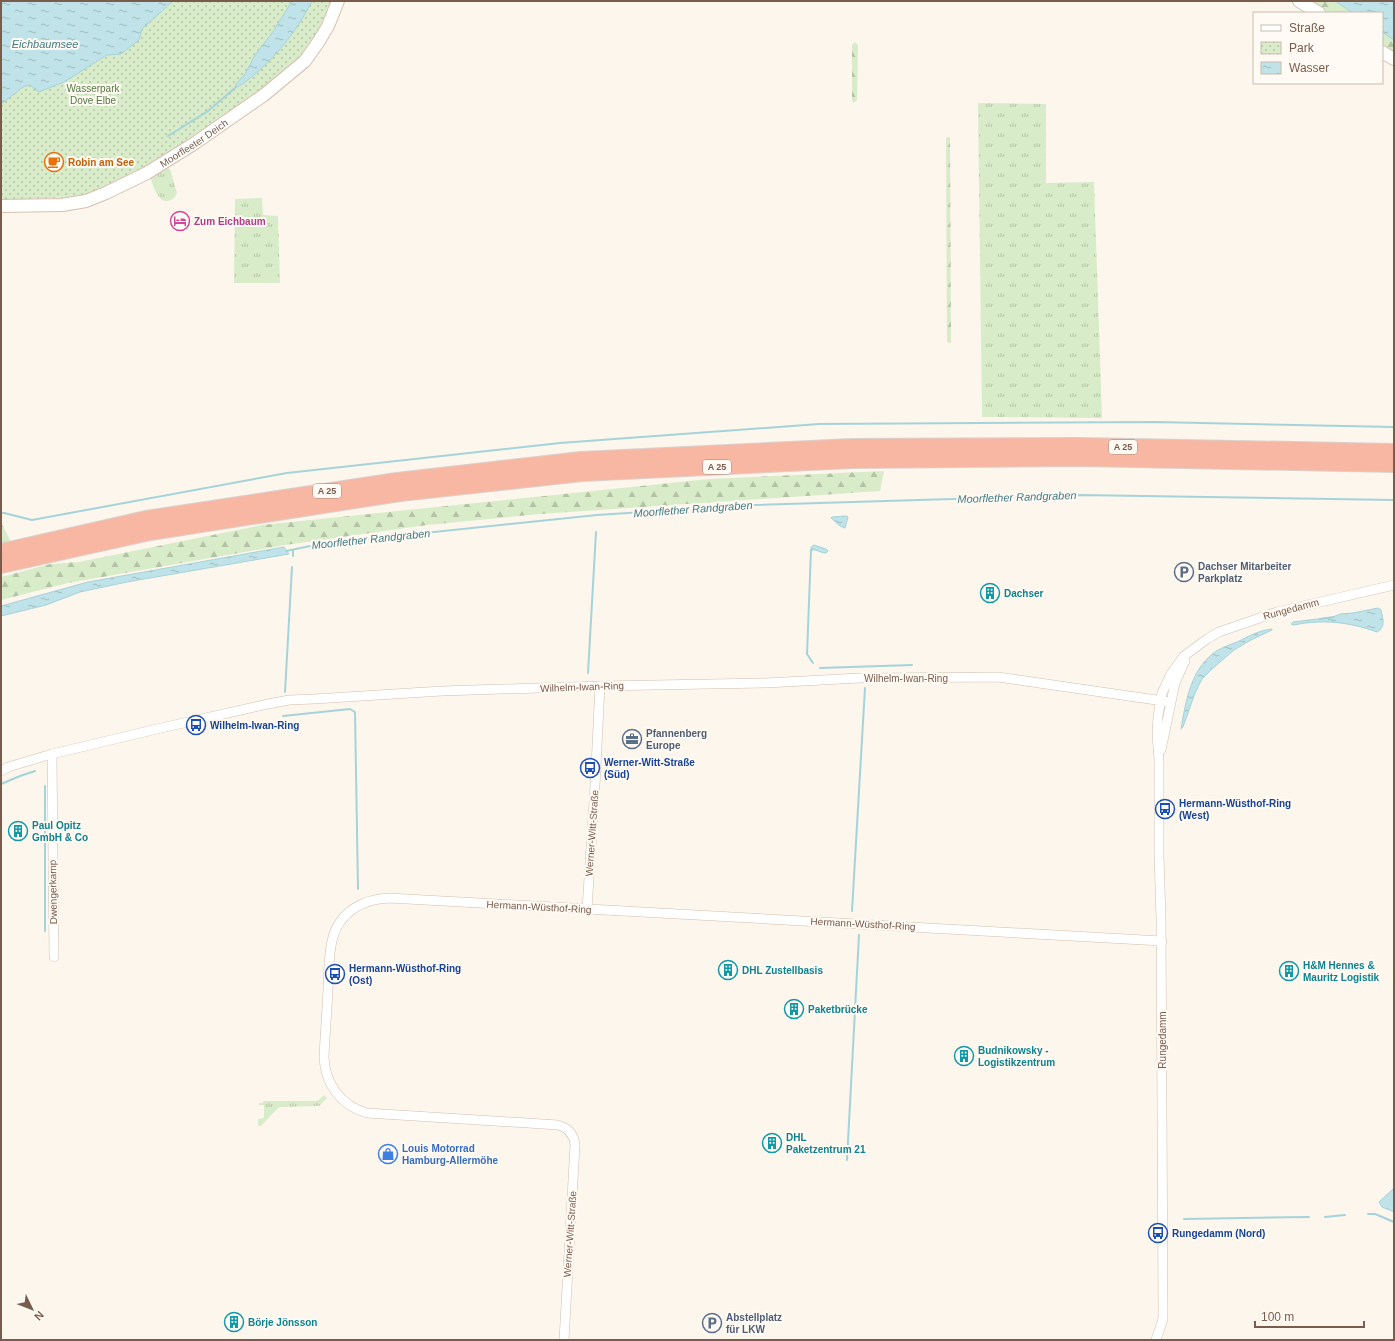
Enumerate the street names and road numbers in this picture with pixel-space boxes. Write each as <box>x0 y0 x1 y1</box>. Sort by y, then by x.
street label: Moorfleeter Deich <box>158 117 230 169</box>
road number: A 25 <box>1109 440 1137 454</box>
road number: A 25 <box>703 460 731 474</box>
road number: A 25 <box>313 484 341 498</box>
street label: Rungedamm <box>1262 596 1320 622</box>
street label: Wilhelm-Iwan-Ring <box>864 673 948 684</box>
street label: Wilhelm-Iwan-Ring <box>540 680 624 694</box>
street label: Werner-Witt-Straße <box>583 789 601 877</box>
street label: Dwengerkamp <box>47 859 59 924</box>
street label: Hermann-Wüsthof-Ring <box>486 899 592 915</box>
street label: Hermann-Wüsthof-Ring <box>810 916 916 932</box>
street label: Rungedamm <box>1157 1011 1168 1069</box>
street label: Werner-Witt-Straße <box>561 1190 579 1278</box>

